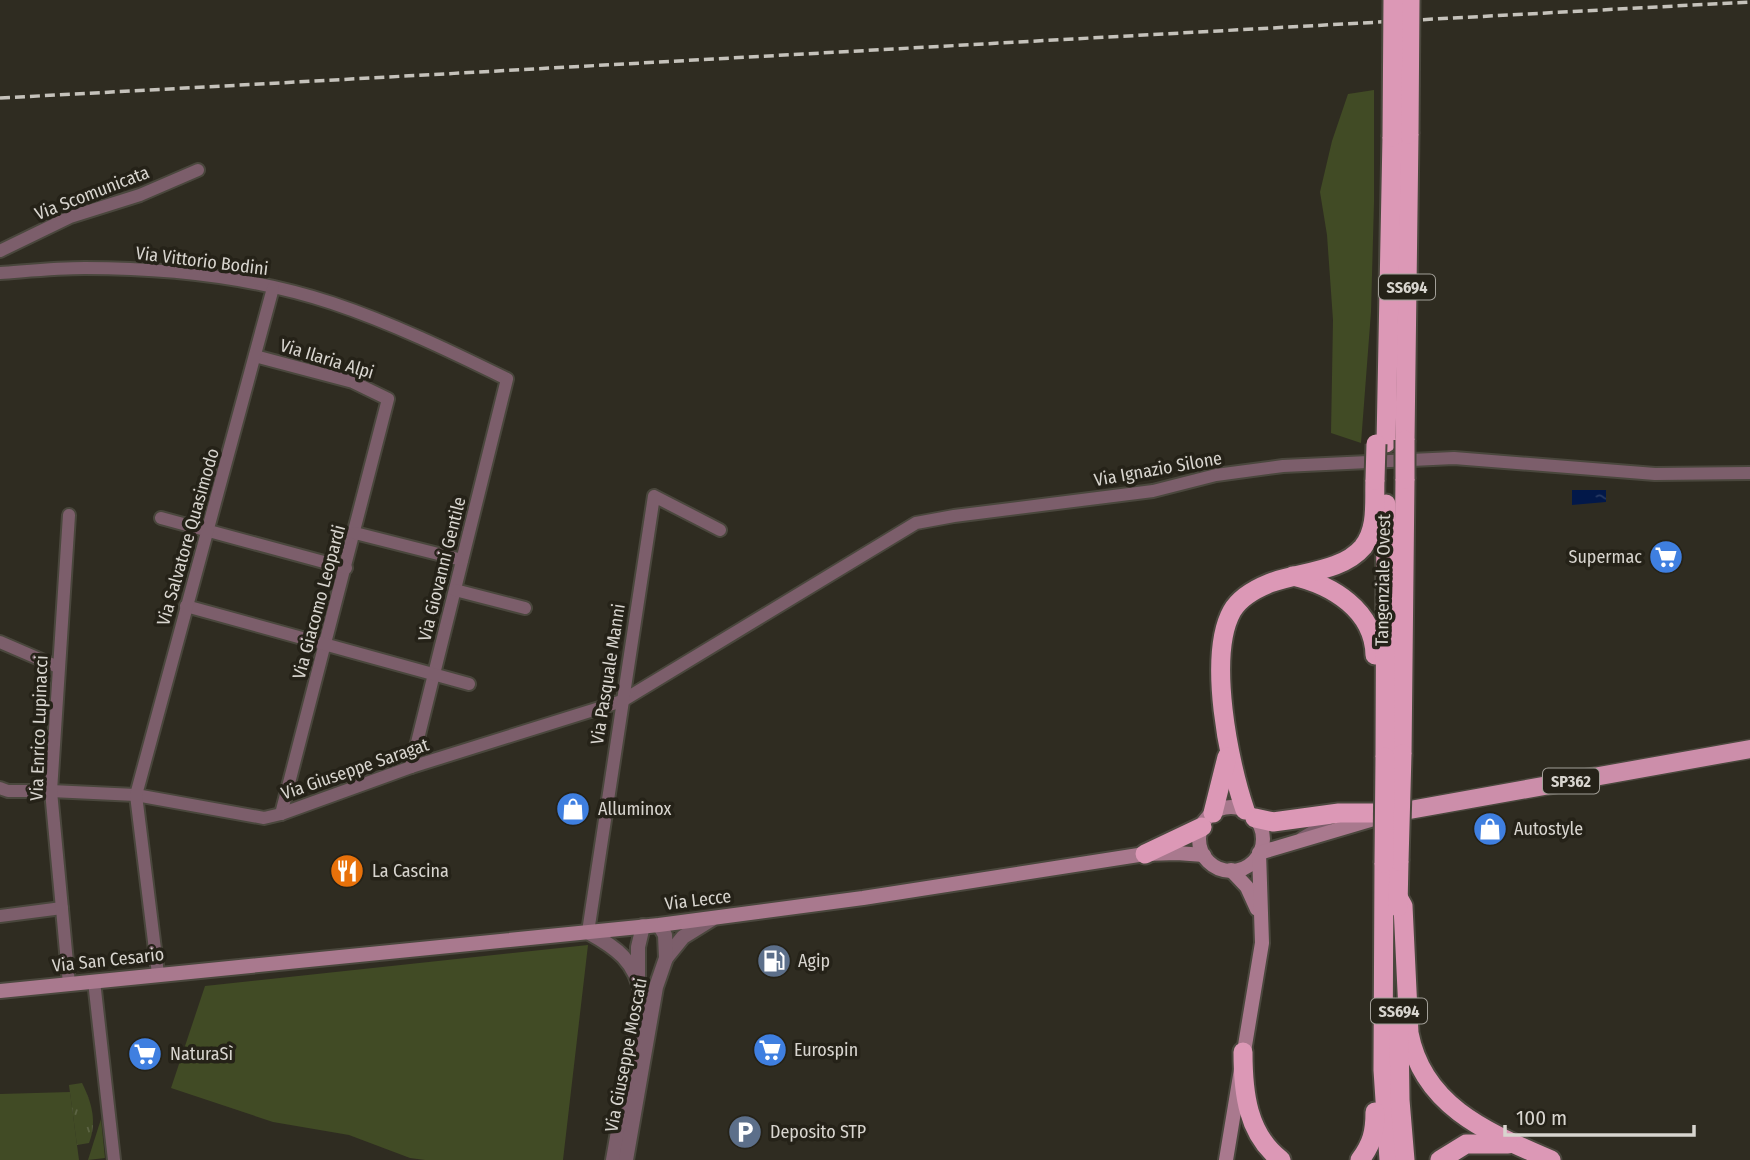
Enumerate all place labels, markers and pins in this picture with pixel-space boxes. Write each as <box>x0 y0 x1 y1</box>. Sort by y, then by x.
supermarket icon: Supermac <box>1647 538 1685 576</box>
place label: Supermac <box>1569 546 1642 568</box>
shop icon: Alluminox <box>554 790 592 828</box>
place label: Alluminox <box>598 798 672 820</box>
shop icon: Autostyle <box>1471 810 1509 848</box>
place label: Autostyle <box>1514 818 1583 840</box>
restaurant icon: La Cascina <box>328 852 366 890</box>
place label: La Cascina <box>372 860 449 882</box>
fuel station icon: Agip <box>755 942 793 980</box>
place label: Agip <box>798 950 830 972</box>
supermarket icon: Eurospin <box>751 1031 789 1069</box>
supermarket icon: NaturaSì <box>126 1035 164 1073</box>
place label: Eurospin <box>794 1039 858 1061</box>
place label: NaturaSì <box>170 1043 234 1065</box>
parking icon: Deposito STP <box>726 1113 764 1151</box>
place label: Deposito STP <box>770 1121 866 1143</box>

